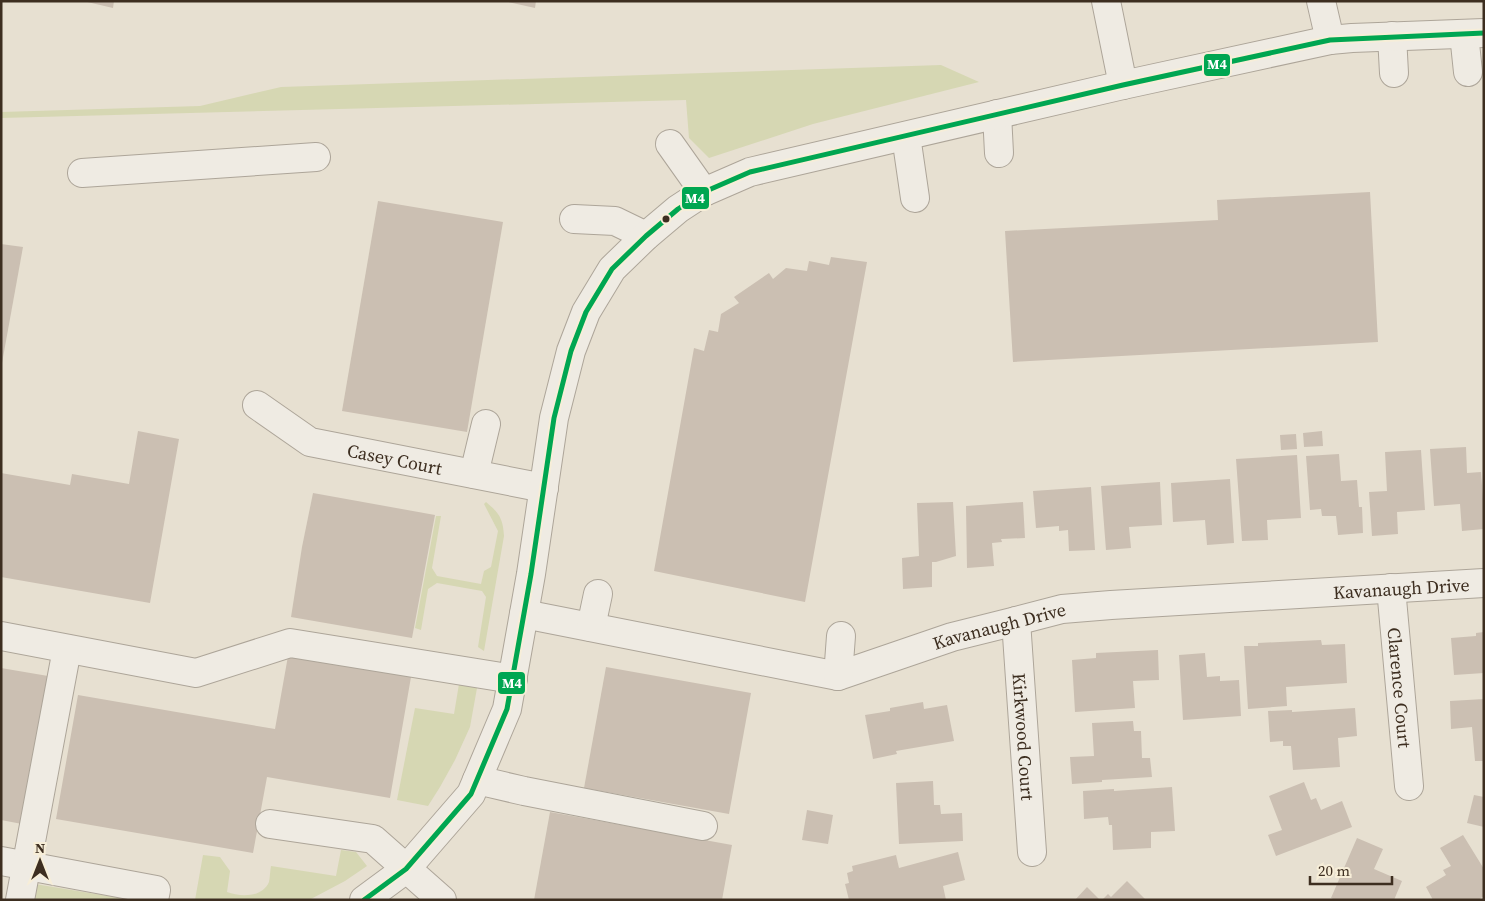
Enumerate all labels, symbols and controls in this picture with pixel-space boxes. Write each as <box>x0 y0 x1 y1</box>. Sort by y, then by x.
line badge: M4 <box>1203 53 1231 77</box>
text: M4 <box>1207 54 1227 74</box>
line badge: M4 <box>681 186 710 210</box>
text: M4 <box>685 188 705 208</box>
unlabelled marker <box>661 214 671 224</box>
street label: Casey Court <box>345 437 444 480</box>
street label: Kavanaugh Drive <box>1332 571 1470 604</box>
street label: Kavanaugh Drive <box>929 596 1068 655</box>
street label: Clarence Court <box>1382 626 1418 749</box>
line badge: M4 <box>497 671 526 695</box>
street label: Kirkwood Court <box>1007 672 1041 801</box>
text: M4 <box>502 673 522 693</box>
north arrow <box>15 836 65 886</box>
text: N <box>35 838 45 858</box>
scale bar <box>1310 854 1392 886</box>
text: 20 m <box>1318 860 1350 881</box>

